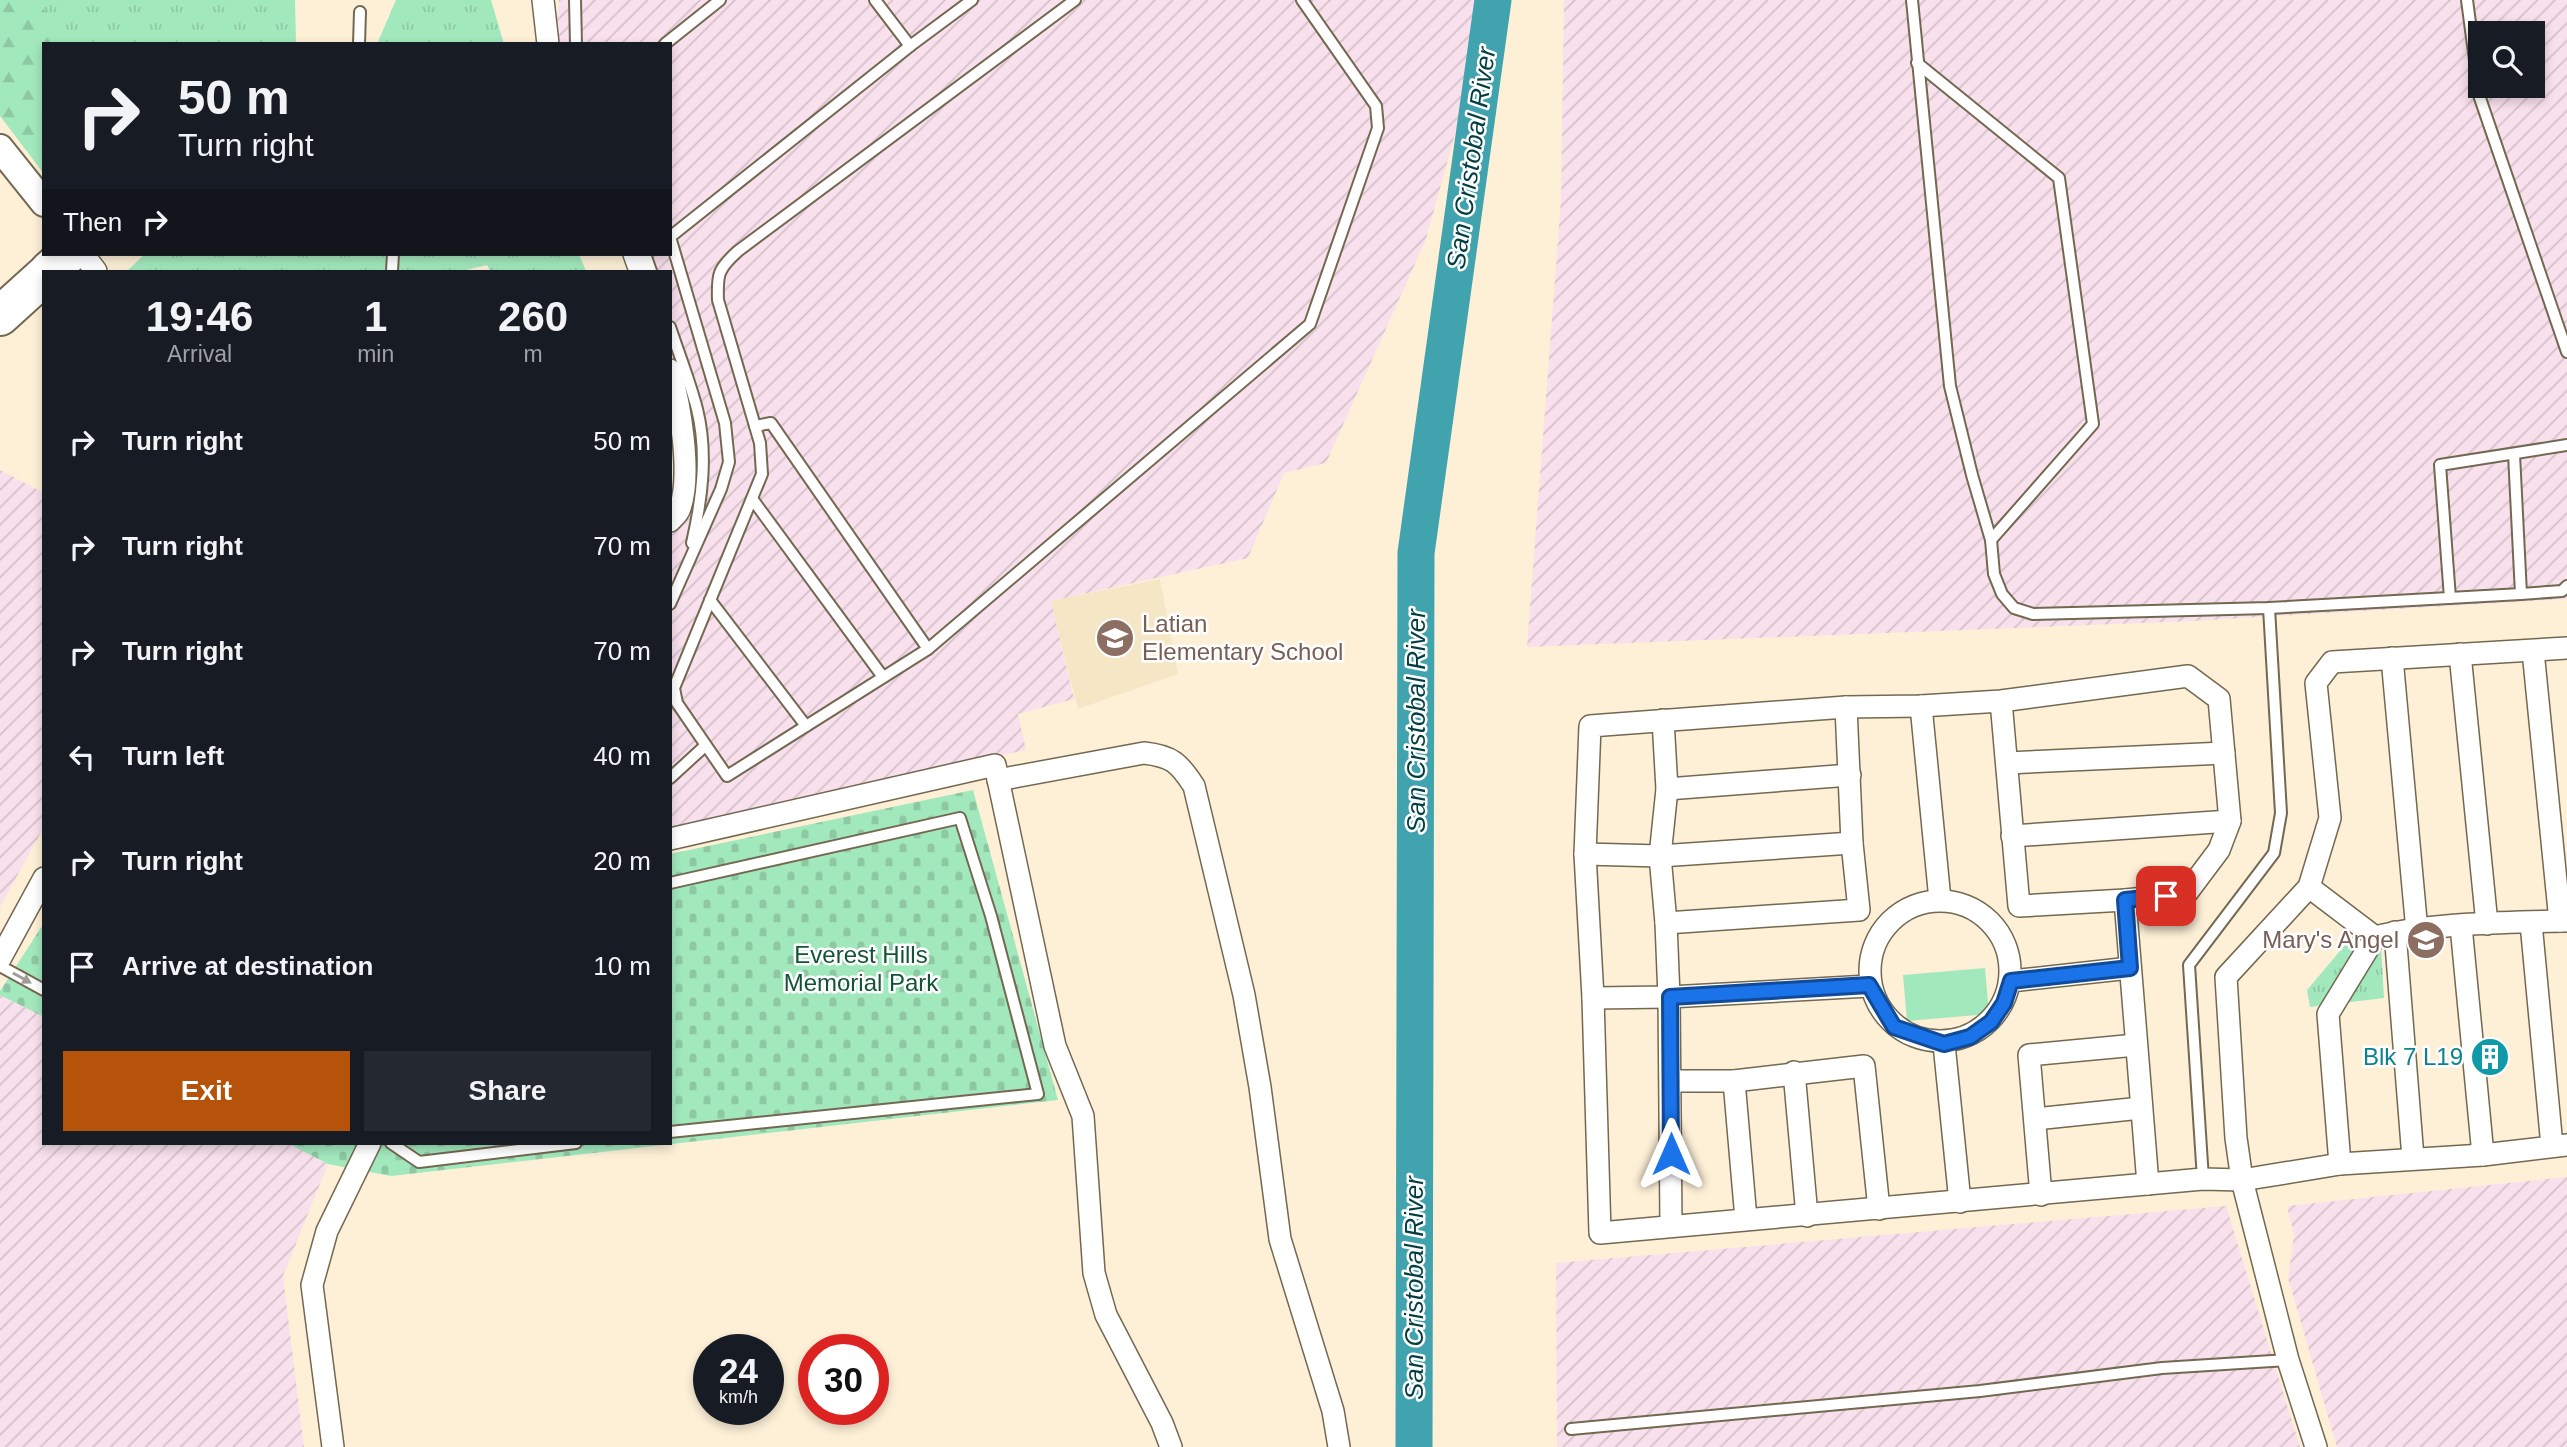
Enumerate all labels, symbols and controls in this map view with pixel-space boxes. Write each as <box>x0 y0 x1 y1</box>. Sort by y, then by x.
map controls <box>2468 21 2545 98</box>
button: search <box>2468 21 2545 98</box>
water label: San Cristobal River <box>1441 44 1502 271</box>
icon: right <box>63 70 154 161</box>
text: 50 m <box>178 70 290 124</box>
text: Turn right <box>178 127 314 163</box>
icon: right <box>136 203 174 241</box>
text: Then <box>63 207 122 237</box>
text: 19:46 <box>146 293 253 340</box>
text: 1 <box>364 293 387 340</box>
text: 260 <box>498 293 568 340</box>
text: Arrival <box>167 341 232 367</box>
text: min <box>357 341 394 367</box>
text: m <box>524 341 543 367</box>
icon: right <box>63 423 101 461</box>
text: Turn right <box>122 426 243 456</box>
text: 50 m <box>593 426 651 456</box>
icon: right <box>63 528 101 566</box>
text: Turn right <box>122 531 243 561</box>
text: 70 m <box>593 531 651 561</box>
water label: San Cristobal River <box>1401 608 1431 833</box>
place label: Latian Elementary School <box>1142 610 1343 665</box>
school or university icon: Latian Elementary School <box>1094 617 1136 659</box>
icon: right <box>63 633 101 671</box>
text: Turn right <box>122 636 243 666</box>
text: 70 m <box>593 636 651 666</box>
icon: left <box>63 738 101 776</box>
text: Turn left <box>122 741 224 771</box>
text: 40 m <box>593 741 651 771</box>
icon: right <box>63 843 101 881</box>
text: Turn right <box>122 846 243 876</box>
text: 20 m <box>593 846 651 876</box>
pin <box>2136 866 2196 926</box>
icon: arrive <box>2147 877 2185 915</box>
school or university icon: Mary's Angel <box>2405 919 2447 961</box>
place label: Mary's Angel <box>2262 926 2399 953</box>
park label: Everest Hills Memorial Park <box>784 941 939 996</box>
icon: arrive <box>63 948 101 986</box>
text: Arrive at destination <box>122 951 373 981</box>
text: 10 m <box>593 951 651 981</box>
one-way arrow <box>12 972 32 984</box>
building icon: Blk 7 L19 <box>2469 1036 2511 1078</box>
place label: Blk 7 L19 <box>2363 1043 2463 1070</box>
button: Exit <box>63 1051 350 1131</box>
button: Share <box>364 1051 651 1131</box>
position arrow <box>1634 1117 1708 1191</box>
water label: San Cristobal River <box>1399 1175 1429 1400</box>
speed limit sign: 30 <box>798 1334 889 1425</box>
text: 24 <box>719 1351 758 1390</box>
text: km/h <box>719 1387 758 1407</box>

